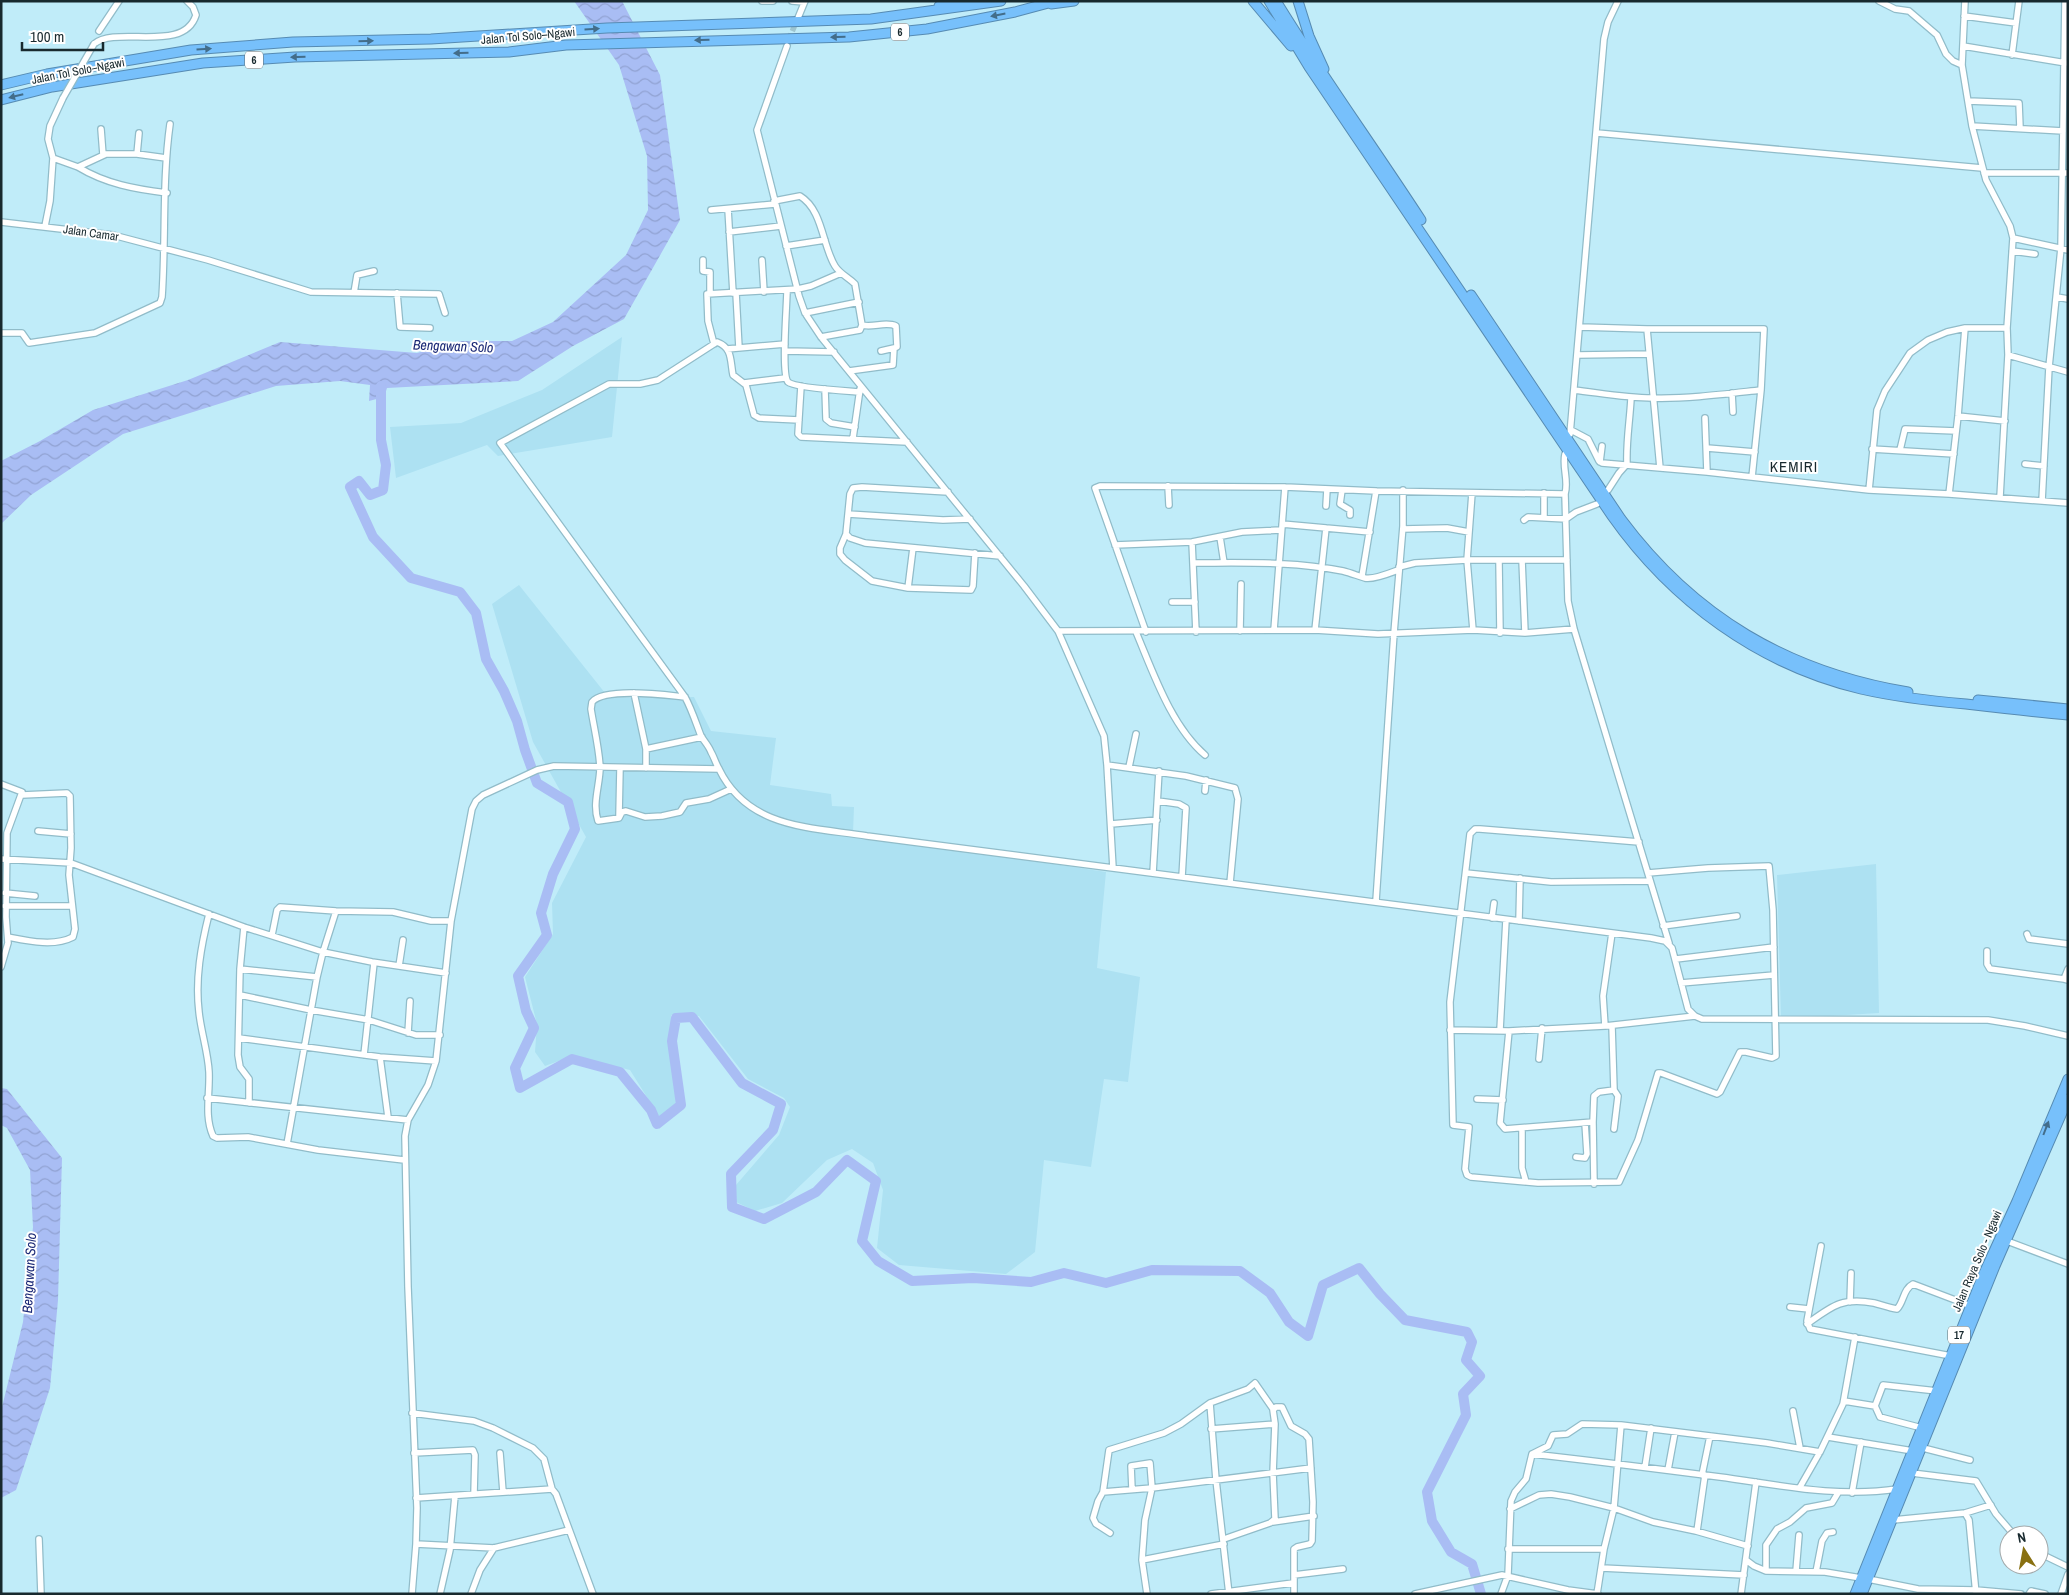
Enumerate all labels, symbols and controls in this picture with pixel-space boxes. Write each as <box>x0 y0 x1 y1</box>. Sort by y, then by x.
one-way arrow <box>991 11 1006 19</box>
scale bar <box>22 20 104 52</box>
street label: Jalan Tol Solo–Ngawi <box>480 24 576 48</box>
road number: 6 <box>891 24 909 41</box>
one-way arrow <box>584 25 600 33</box>
text: 100 m <box>30 26 64 47</box>
one-way arrow <box>829 33 845 41</box>
one-way arrow <box>694 36 710 44</box>
one-way arrow <box>359 37 375 45</box>
one-way arrow <box>196 45 212 53</box>
one-way arrow <box>452 50 468 58</box>
road number: 6 <box>245 52 263 68</box>
one-way arrow <box>290 53 306 61</box>
street label: Jalan Tol Solo–Ngawi <box>30 54 126 88</box>
one-way arrow <box>9 92 24 100</box>
street label: Jalan Camar <box>62 221 120 245</box>
water label: Bengawan Solo <box>412 336 494 356</box>
district label: KEMIRI <box>1770 456 1818 477</box>
one-way arrow <box>2043 1121 2051 1135</box>
street label: Jalan Raya Solo - Ngawi <box>1948 1208 2006 1314</box>
water label: Bengawan Solo <box>18 1232 40 1314</box>
road number: 17 <box>1948 1326 1970 1344</box>
north arrow <box>1999 1525 2049 1575</box>
text: N <box>2016 1528 2027 1547</box>

